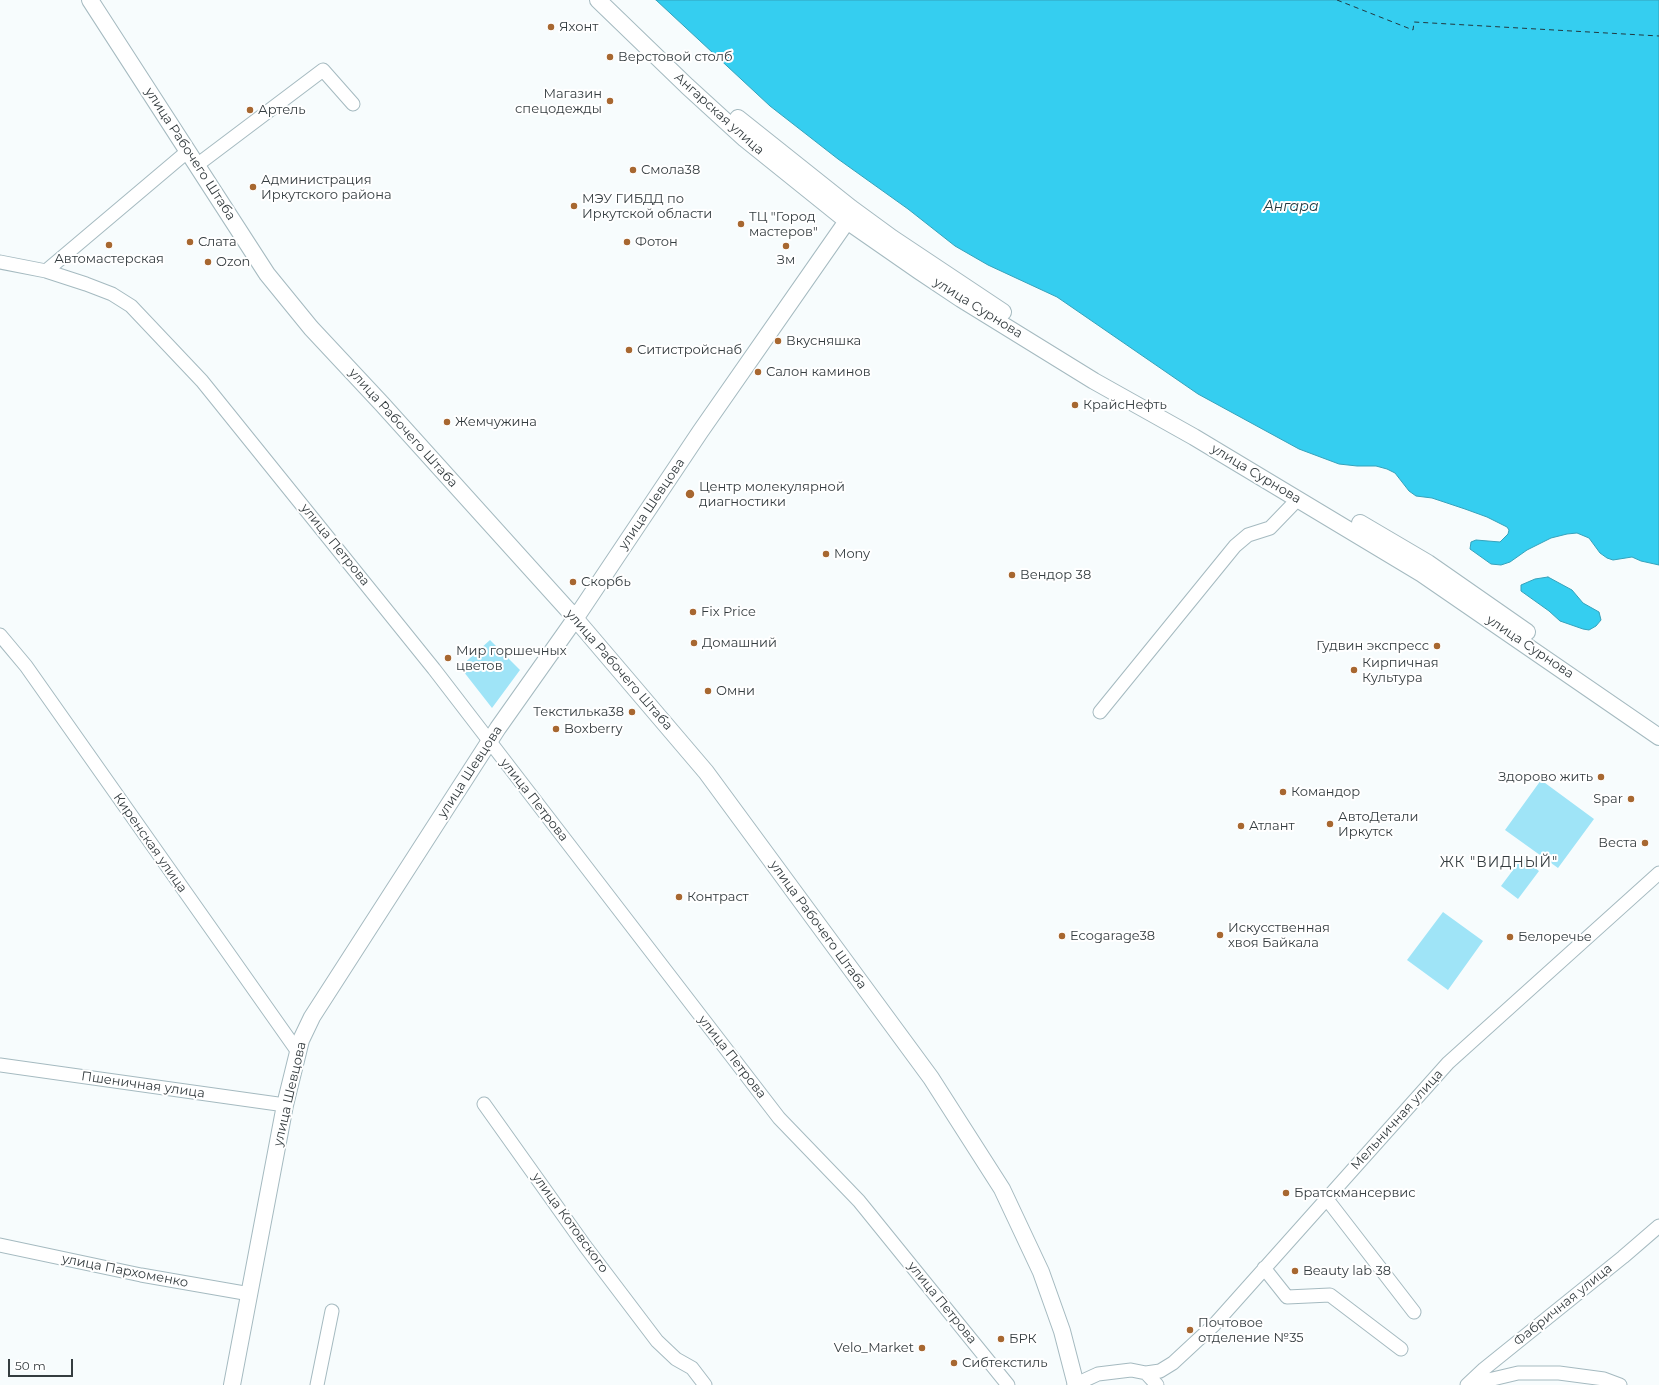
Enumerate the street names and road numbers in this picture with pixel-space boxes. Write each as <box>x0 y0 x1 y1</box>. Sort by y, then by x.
street label: Ангарская улица <box>671 70 767 158</box>
street label: улица Рабочего Штаба <box>141 85 239 223</box>
street label: улица Сурнова <box>931 274 1025 342</box>
street label: улица Рабочего Штаба <box>345 365 461 491</box>
street label: улица Сурнова <box>1208 441 1304 507</box>
street label: улица Шевцова <box>616 455 688 553</box>
street label: улица Петрова <box>297 501 373 589</box>
street label: улица Рабочего Штаба <box>562 606 676 734</box>
street label: улица Сурнова <box>1483 612 1577 682</box>
street label: улица Шевцова <box>434 723 506 821</box>
street label: улица Петрова <box>497 755 571 845</box>
street label: Киренская улица <box>110 790 190 896</box>
street label: улица Рабочего Штаба <box>766 858 870 992</box>
street label: улица Петрова <box>695 1012 769 1102</box>
street label: улица Шевцова <box>270 1040 310 1148</box>
street label: Мельничная улица <box>1348 1067 1446 1173</box>
street label: Пшеничная улица <box>80 1069 206 1101</box>
street label: улица Котовского <box>528 1170 612 1276</box>
street label: улица Пархоменко <box>60 1251 190 1291</box>
street label: улица Петрова <box>904 1259 980 1347</box>
street label: Фабричная улица <box>1511 1261 1615 1349</box>

